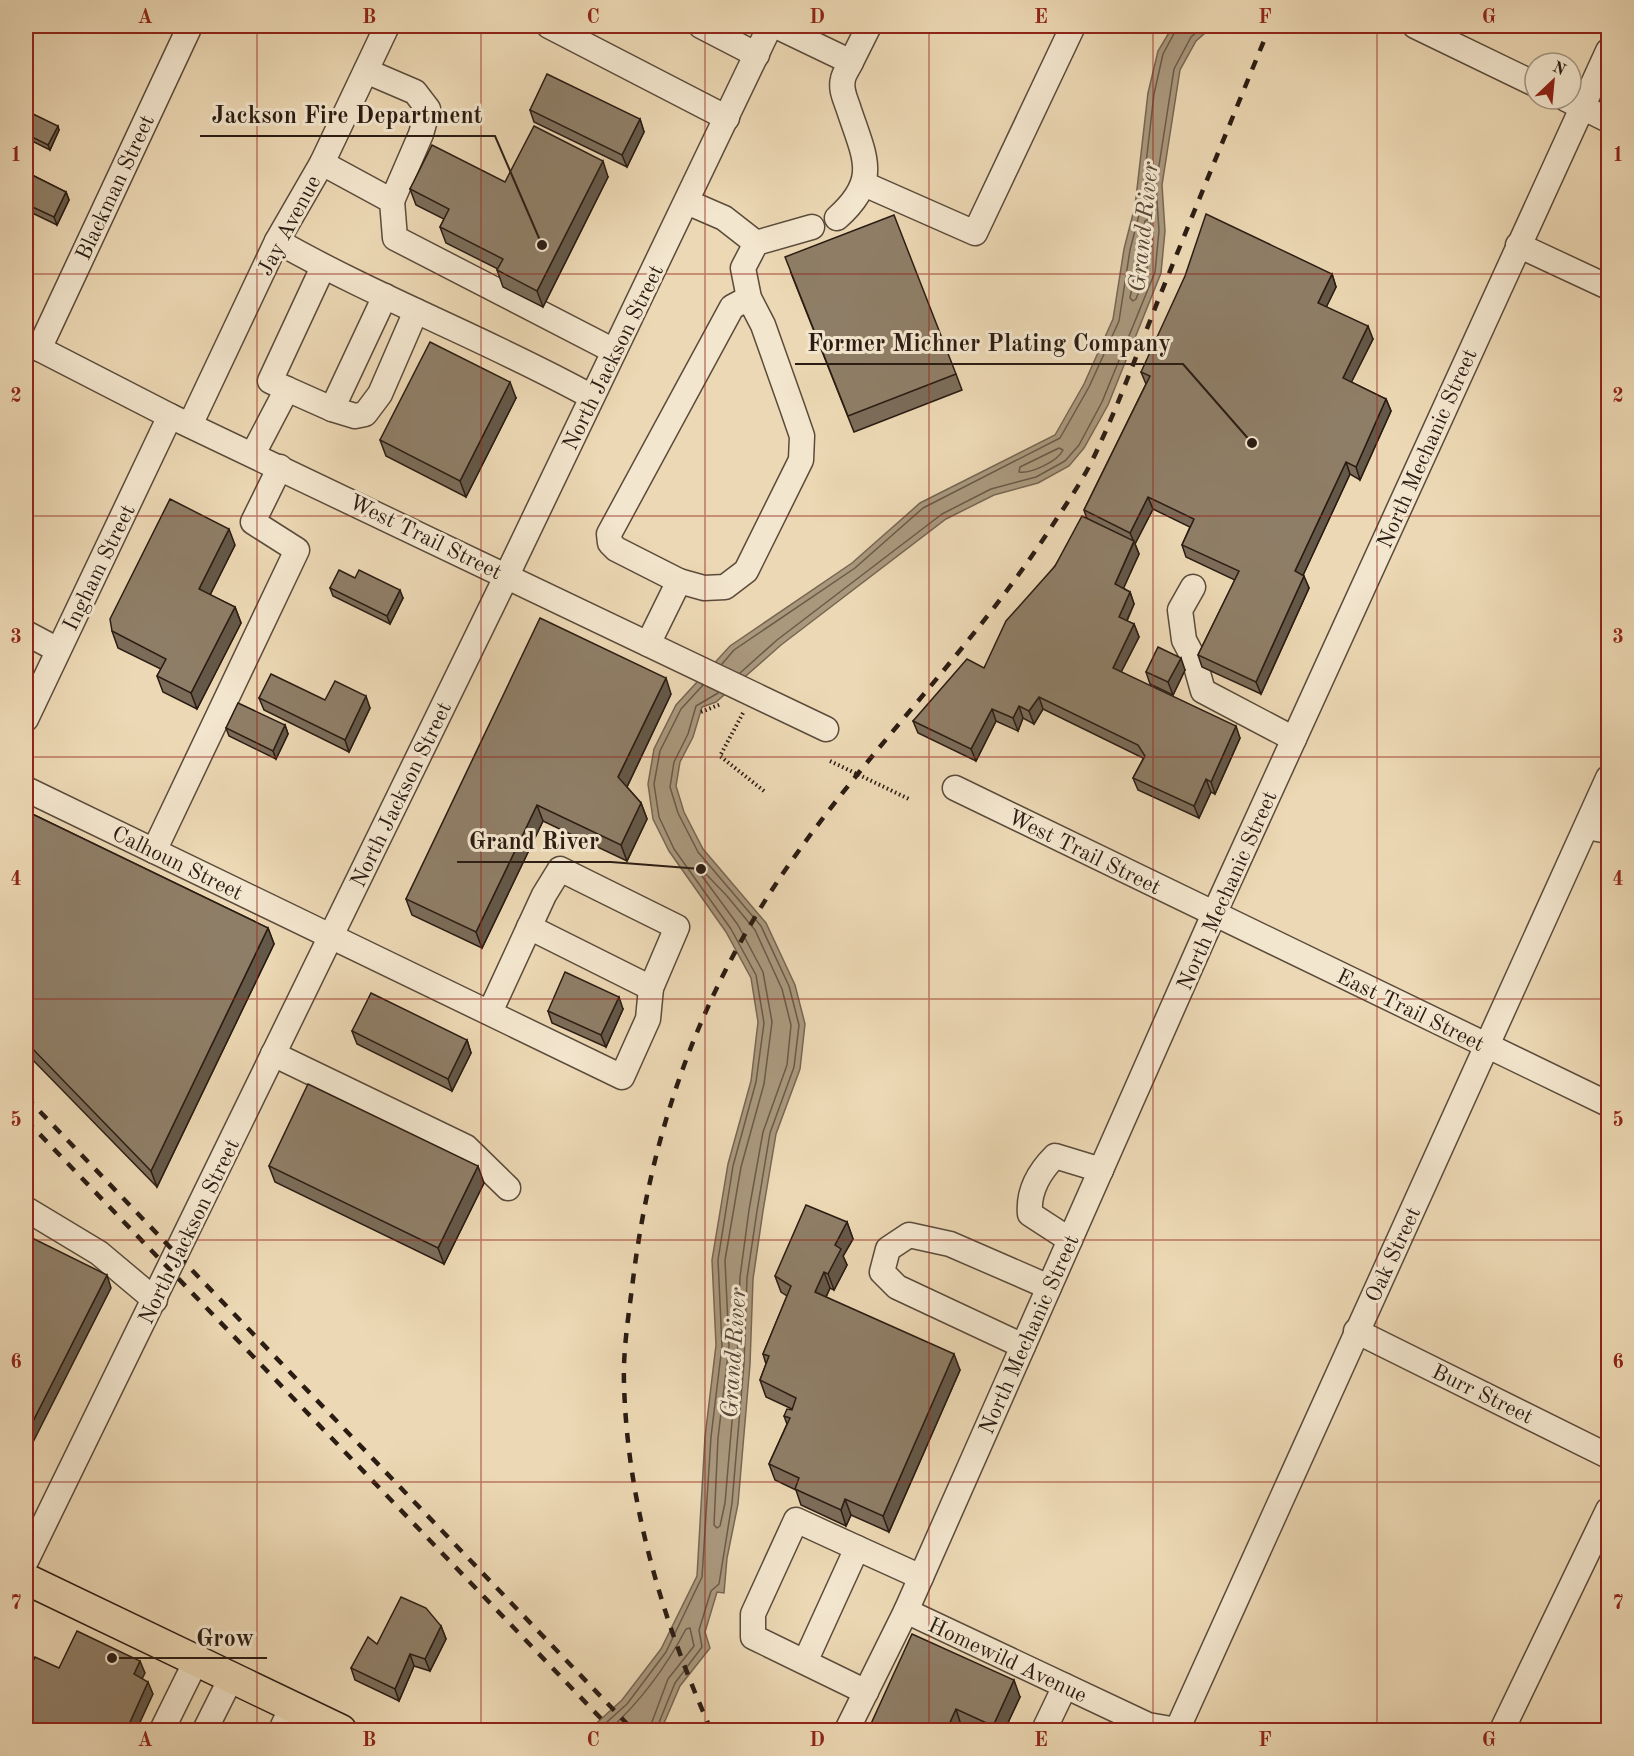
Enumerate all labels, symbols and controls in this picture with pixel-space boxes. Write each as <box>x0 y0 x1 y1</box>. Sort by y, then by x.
text: A <box>137 8 153 28</box>
text: B <box>362 8 376 28</box>
text: C <box>586 8 600 28</box>
text: D <box>809 8 825 28</box>
text: E <box>1034 8 1048 28</box>
text: F <box>1258 8 1272 28</box>
text: G <box>1482 8 1496 28</box>
north arrow <box>1523 51 1583 111</box>
text: N <box>1550 59 1568 80</box>
callout: Jackson Fire Department <box>200 94 495 136</box>
text: Jackson Fire Department <box>211 105 483 129</box>
street label: Blackman Street <box>73 112 159 264</box>
text: 1 <box>10 146 22 166</box>
text: 1 <box>1612 146 1624 166</box>
water label: Grand River <box>1126 160 1164 294</box>
street label: Jay Avenue <box>254 172 325 280</box>
street label: North Jackson Street <box>559 262 668 454</box>
callout: Former Michner Plating Company <box>795 322 1183 364</box>
text: Former Michner Plating Company <box>807 333 1171 357</box>
street label: North Mechanic Street <box>1374 346 1482 552</box>
text: 2 <box>10 387 22 407</box>
text: 2 <box>1612 387 1624 407</box>
street label: West Trail Street <box>345 491 505 584</box>
street label: Ingham Street <box>60 501 140 634</box>
text: 3 <box>10 628 22 648</box>
text: 3 <box>1612 628 1624 648</box>
street label: North Jackson Street <box>347 699 456 891</box>
street label: North Mechanic Street <box>1174 788 1282 994</box>
street label: West Trail Street <box>1004 806 1164 899</box>
callout: Grand River <box>457 820 611 862</box>
street label: Calhoun Street <box>108 823 246 905</box>
text: Grand River <box>469 831 599 855</box>
text: 4 <box>10 870 22 890</box>
text: 4 <box>1612 870 1624 890</box>
street label: East Trail Street <box>1333 966 1487 1056</box>
text: 5 <box>10 1110 22 1131</box>
text: 5 <box>1612 1110 1624 1131</box>
street label: North Jackson Street <box>135 1136 244 1328</box>
street label: Oak Street <box>1362 1204 1425 1306</box>
street label: North Mechanic Street <box>976 1232 1084 1438</box>
water label: Grand River <box>718 1286 752 1419</box>
text: 6 <box>10 1353 22 1373</box>
text: 6 <box>1612 1353 1624 1373</box>
street label: Burr Street <box>1428 1361 1536 1429</box>
text: 7 <box>10 1594 22 1614</box>
text: 7 <box>1612 1594 1624 1614</box>
street label: Homewild Avenue <box>924 1614 1090 1707</box>
callout: Grow <box>184 1616 267 1658</box>
text: Grow <box>196 1628 254 1652</box>
text: A <box>137 1731 153 1751</box>
text: B <box>362 1731 376 1751</box>
text: C <box>586 1731 600 1751</box>
text: D <box>809 1731 825 1751</box>
text: E <box>1034 1731 1048 1751</box>
text: F <box>1258 1731 1272 1751</box>
text: G <box>1482 1731 1496 1751</box>

